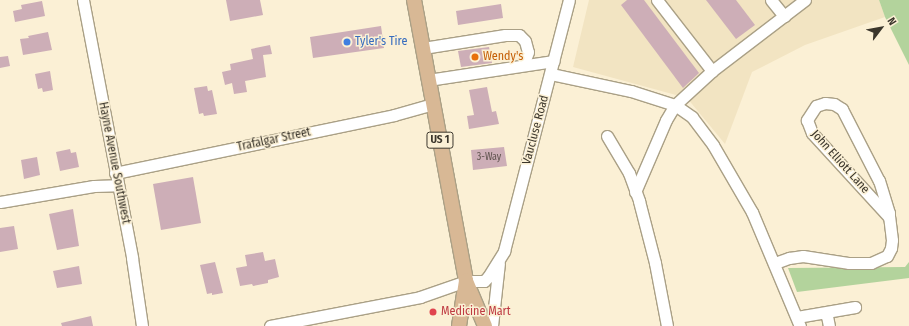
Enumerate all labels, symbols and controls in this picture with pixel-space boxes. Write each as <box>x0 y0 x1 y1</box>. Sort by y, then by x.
north arrow <box>861 8 901 48</box>
text: N <box>884 15 899 28</box>
place label: Tyler's Tire <box>355 35 407 49</box>
marker: Tyler's Tire <box>342 37 352 47</box>
place label: Wendy's <box>483 50 523 64</box>
marker: Wendy's <box>470 52 480 62</box>
street label: Vaucluse Road <box>520 94 552 166</box>
street label: Hayne Avenue Southwest <box>95 101 133 225</box>
street label: Trafalgar Street <box>236 125 312 155</box>
street label: John Elliott Lane <box>808 127 872 197</box>
road number: US 1 <box>426 131 454 149</box>
house number: 3-Way <box>477 152 501 164</box>
place label: Medicine Mart <box>441 305 511 319</box>
marker: Medicine Mart <box>428 307 438 317</box>

